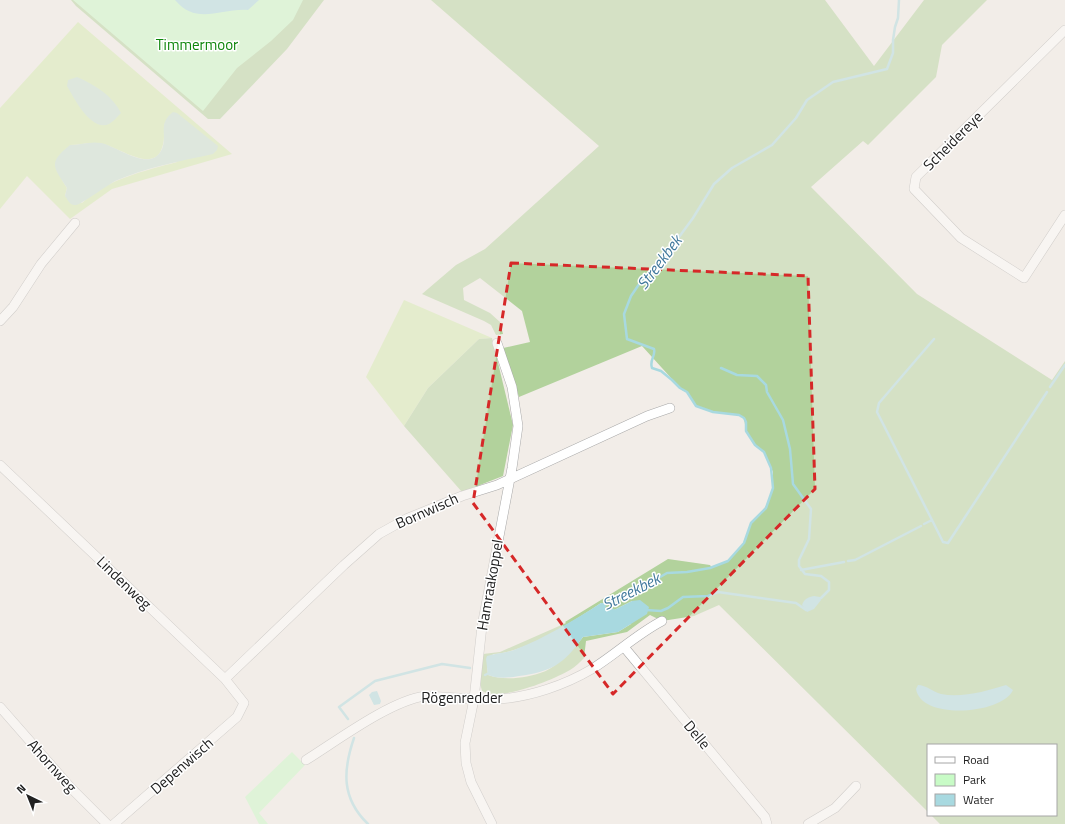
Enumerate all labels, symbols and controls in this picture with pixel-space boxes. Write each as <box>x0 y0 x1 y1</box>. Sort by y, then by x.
park label: Timmermoor <box>156 33 238 56</box>
street label: Scheidereye <box>918 106 988 176</box>
water label: Streekbek <box>631 228 688 294</box>
street label: Bornwisch <box>392 486 462 535</box>
street label: Hamraakoppel <box>470 538 509 632</box>
street label: Lindenweg <box>92 551 157 615</box>
water label: Streekbek <box>598 565 666 616</box>
street label: Rögenredder <box>421 686 503 709</box>
street label: Delle <box>678 715 716 754</box>
street label: Depenwisch <box>145 732 218 800</box>
street label: Ahornweg <box>22 734 83 798</box>
legend <box>927 744 1057 816</box>
text: Road <box>963 750 989 769</box>
text: Park <box>963 770 986 789</box>
north arrow <box>8 776 48 816</box>
text: N <box>13 780 29 797</box>
text: Water <box>963 790 994 809</box>

